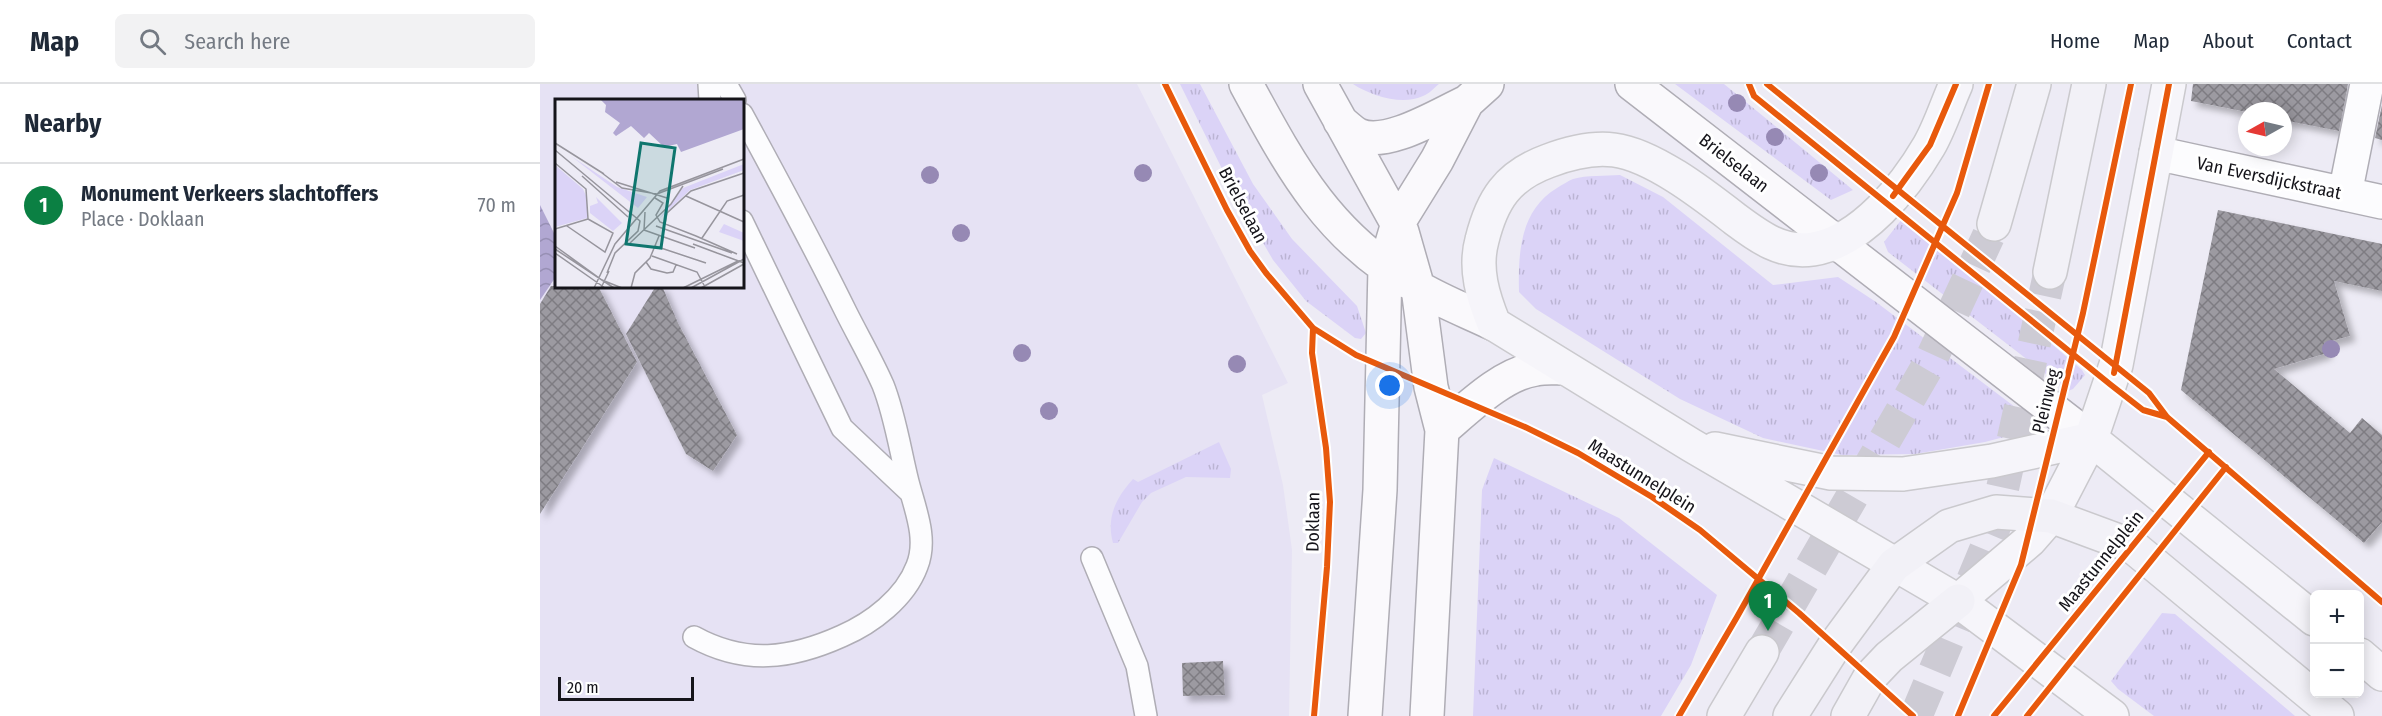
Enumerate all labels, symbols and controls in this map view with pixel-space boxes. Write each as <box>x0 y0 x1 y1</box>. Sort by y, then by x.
search box <box>115 14 535 68</box>
text: Map <box>30 25 79 58</box>
icon: search <box>136 25 169 58</box>
text: Search here <box>184 28 290 55</box>
text: Home <box>2050 28 2100 54</box>
text: Map <box>2133 28 2170 54</box>
text: About <box>2203 28 2254 54</box>
text: Contact <box>2287 28 2352 54</box>
inset map <box>555 99 744 288</box>
north arrow <box>2238 102 2292 156</box>
text: Nearby <box>24 108 101 139</box>
street label: Brielselaan <box>1695 129 1773 197</box>
street label: Van Eversdijckstraat <box>2195 152 2343 204</box>
street label: Brielselaan <box>1214 163 1272 247</box>
text: Monument Verkeers slachtoffers <box>81 180 378 207</box>
text: 1 <box>39 193 48 217</box>
text: 70 m <box>478 193 516 217</box>
text: Place · Doklaan <box>81 207 205 231</box>
street label: Pleinweg <box>2027 366 2065 436</box>
your location <box>1375 371 1404 400</box>
street label: Maastunnelplein <box>1584 434 1700 518</box>
street label: Doklaan <box>1301 492 1325 552</box>
street label: Maastunnelplein <box>2054 506 2148 616</box>
pin: 1 <box>1748 582 1788 631</box>
map controls <box>2310 590 2364 698</box>
button: + <box>2310 590 2364 644</box>
button: − <box>2310 644 2364 698</box>
scale bar <box>558 674 694 702</box>
text: 20 m <box>567 678 598 697</box>

